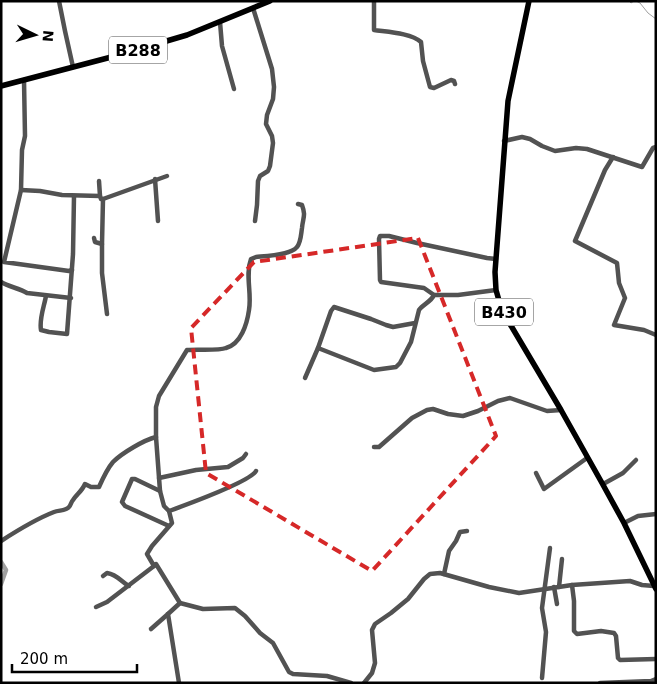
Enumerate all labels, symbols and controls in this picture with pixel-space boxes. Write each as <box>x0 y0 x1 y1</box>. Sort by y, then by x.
north arrow <box>10 10 60 60</box>
text: N <box>39 30 56 43</box>
road number: B288 <box>109 36 167 64</box>
road number: B430 <box>475 298 533 326</box>
scale bar <box>12 642 138 674</box>
text: 200 m <box>20 650 68 668</box>

